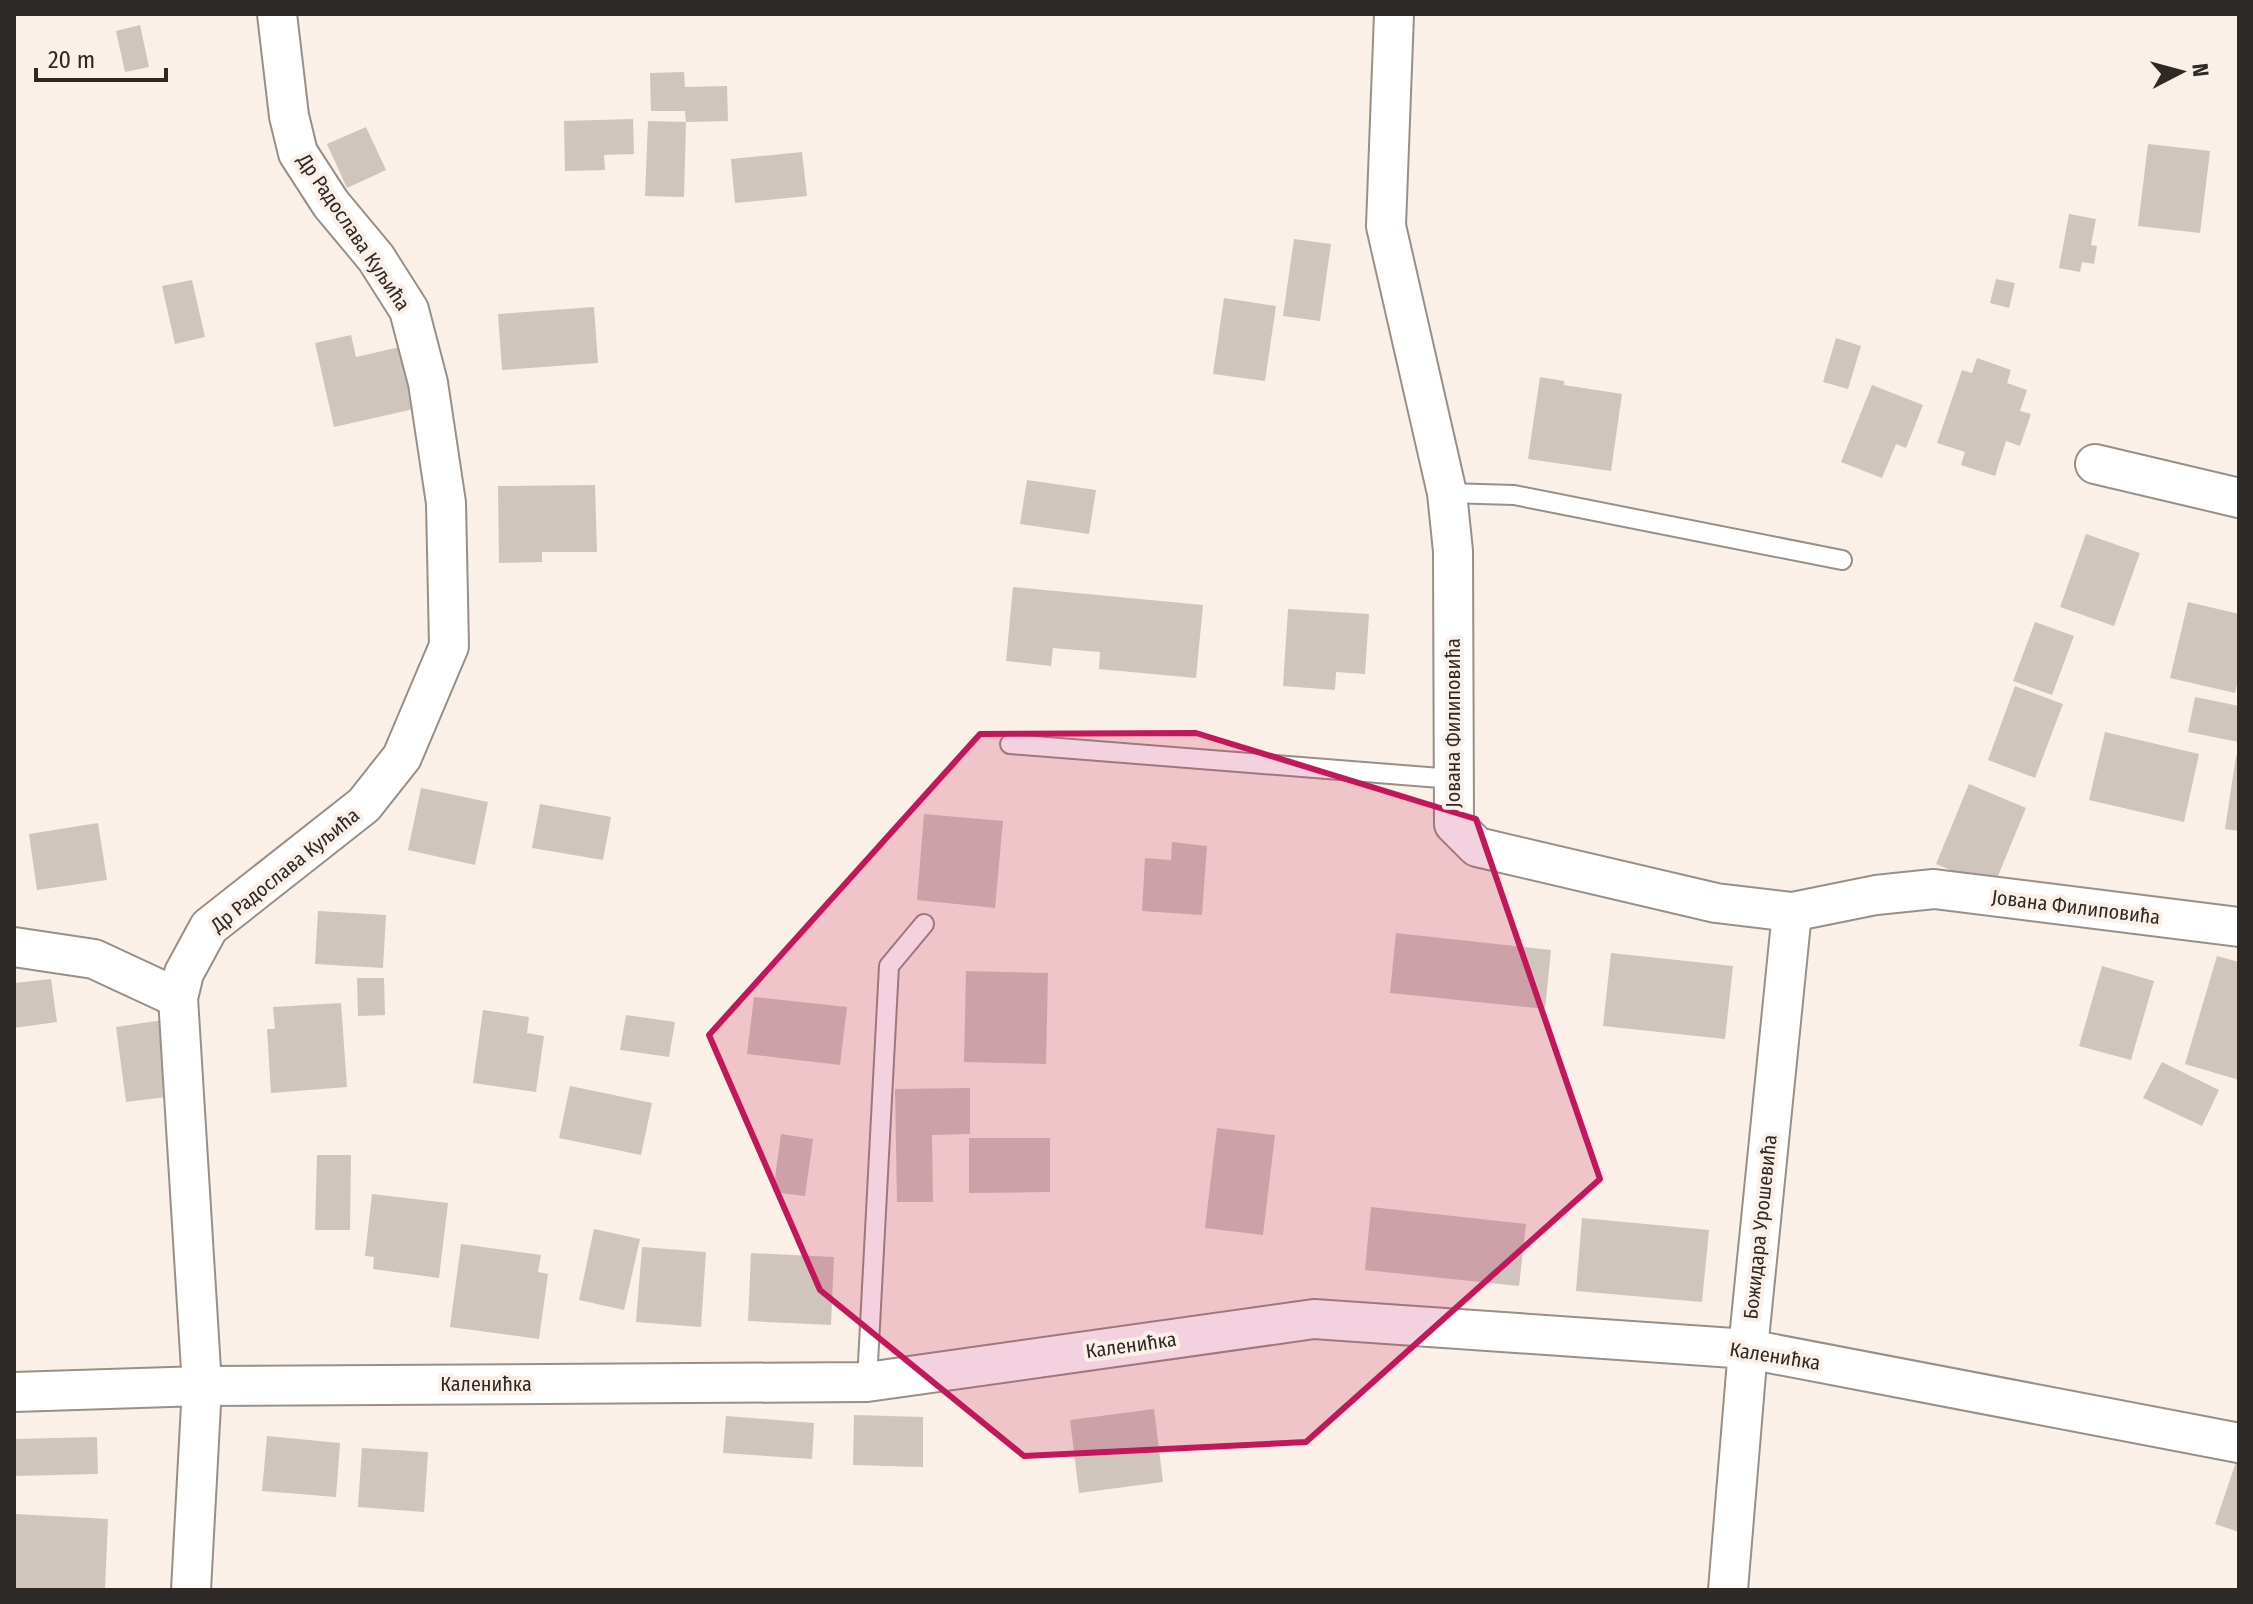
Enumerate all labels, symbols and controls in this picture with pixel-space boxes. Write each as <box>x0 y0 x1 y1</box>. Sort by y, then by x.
scale bar <box>36 32 166 82</box>
north arrow <box>2141 32 2221 112</box>
text: 20 m <box>48 46 95 74</box>
text: N <box>2186 62 2215 78</box>
street label: Др Радослава Куљића <box>292 148 415 315</box>
street label: Јована Филиповића <box>1441 638 1465 808</box>
street label: Др Радослава Куљића <box>205 803 364 938</box>
street label: Јована Филиповића <box>1990 885 2162 929</box>
street label: Божидара Урошевића <box>1738 1133 1782 1321</box>
street label: Каленићка <box>1084 1327 1178 1363</box>
street label: Каленићка <box>1728 1337 1822 1375</box>
street label: Каленићка <box>440 1372 532 1396</box>

